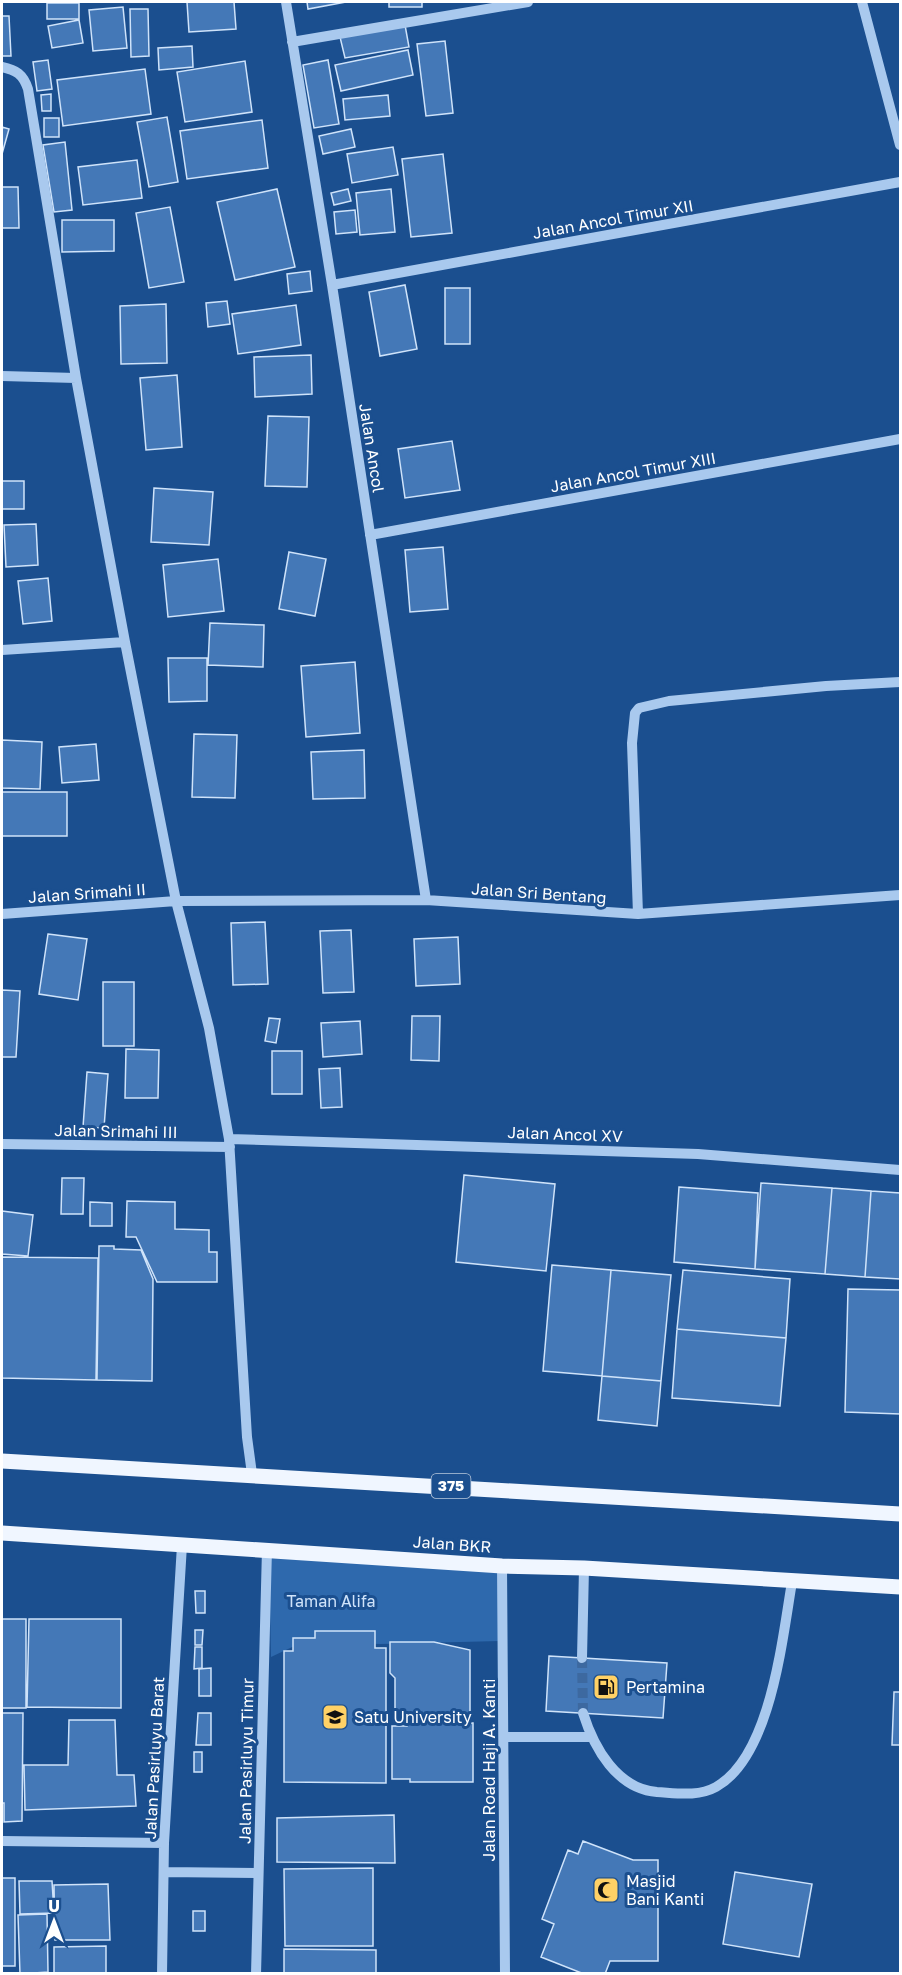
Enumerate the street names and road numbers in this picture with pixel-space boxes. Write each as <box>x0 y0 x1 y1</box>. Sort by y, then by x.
street label: Jalan Ancol Timur XII <box>531 195 695 243</box>
street label: Jalan Ancol <box>355 402 389 494</box>
street label: Jalan Ancol Timur XIII <box>549 448 717 496</box>
street label: Jalan Sri Bentang <box>471 878 607 908</box>
street label: Jalan Srimahi II <box>27 879 147 907</box>
street label: Jalan Srimahi III <box>54 1120 178 1142</box>
street label: Jalan Ancol XV <box>507 1122 623 1146</box>
road number: 375 <box>432 1474 470 1498</box>
street label: Jalan BKR <box>412 1531 492 1557</box>
street label: Jalan Pasirluyu Barat <box>140 1676 168 1840</box>
street label: Jalan Pasirluyu Timur <box>235 1678 257 1844</box>
street label: Jalan Road Haji A. Kanti <box>479 1679 499 1861</box>

